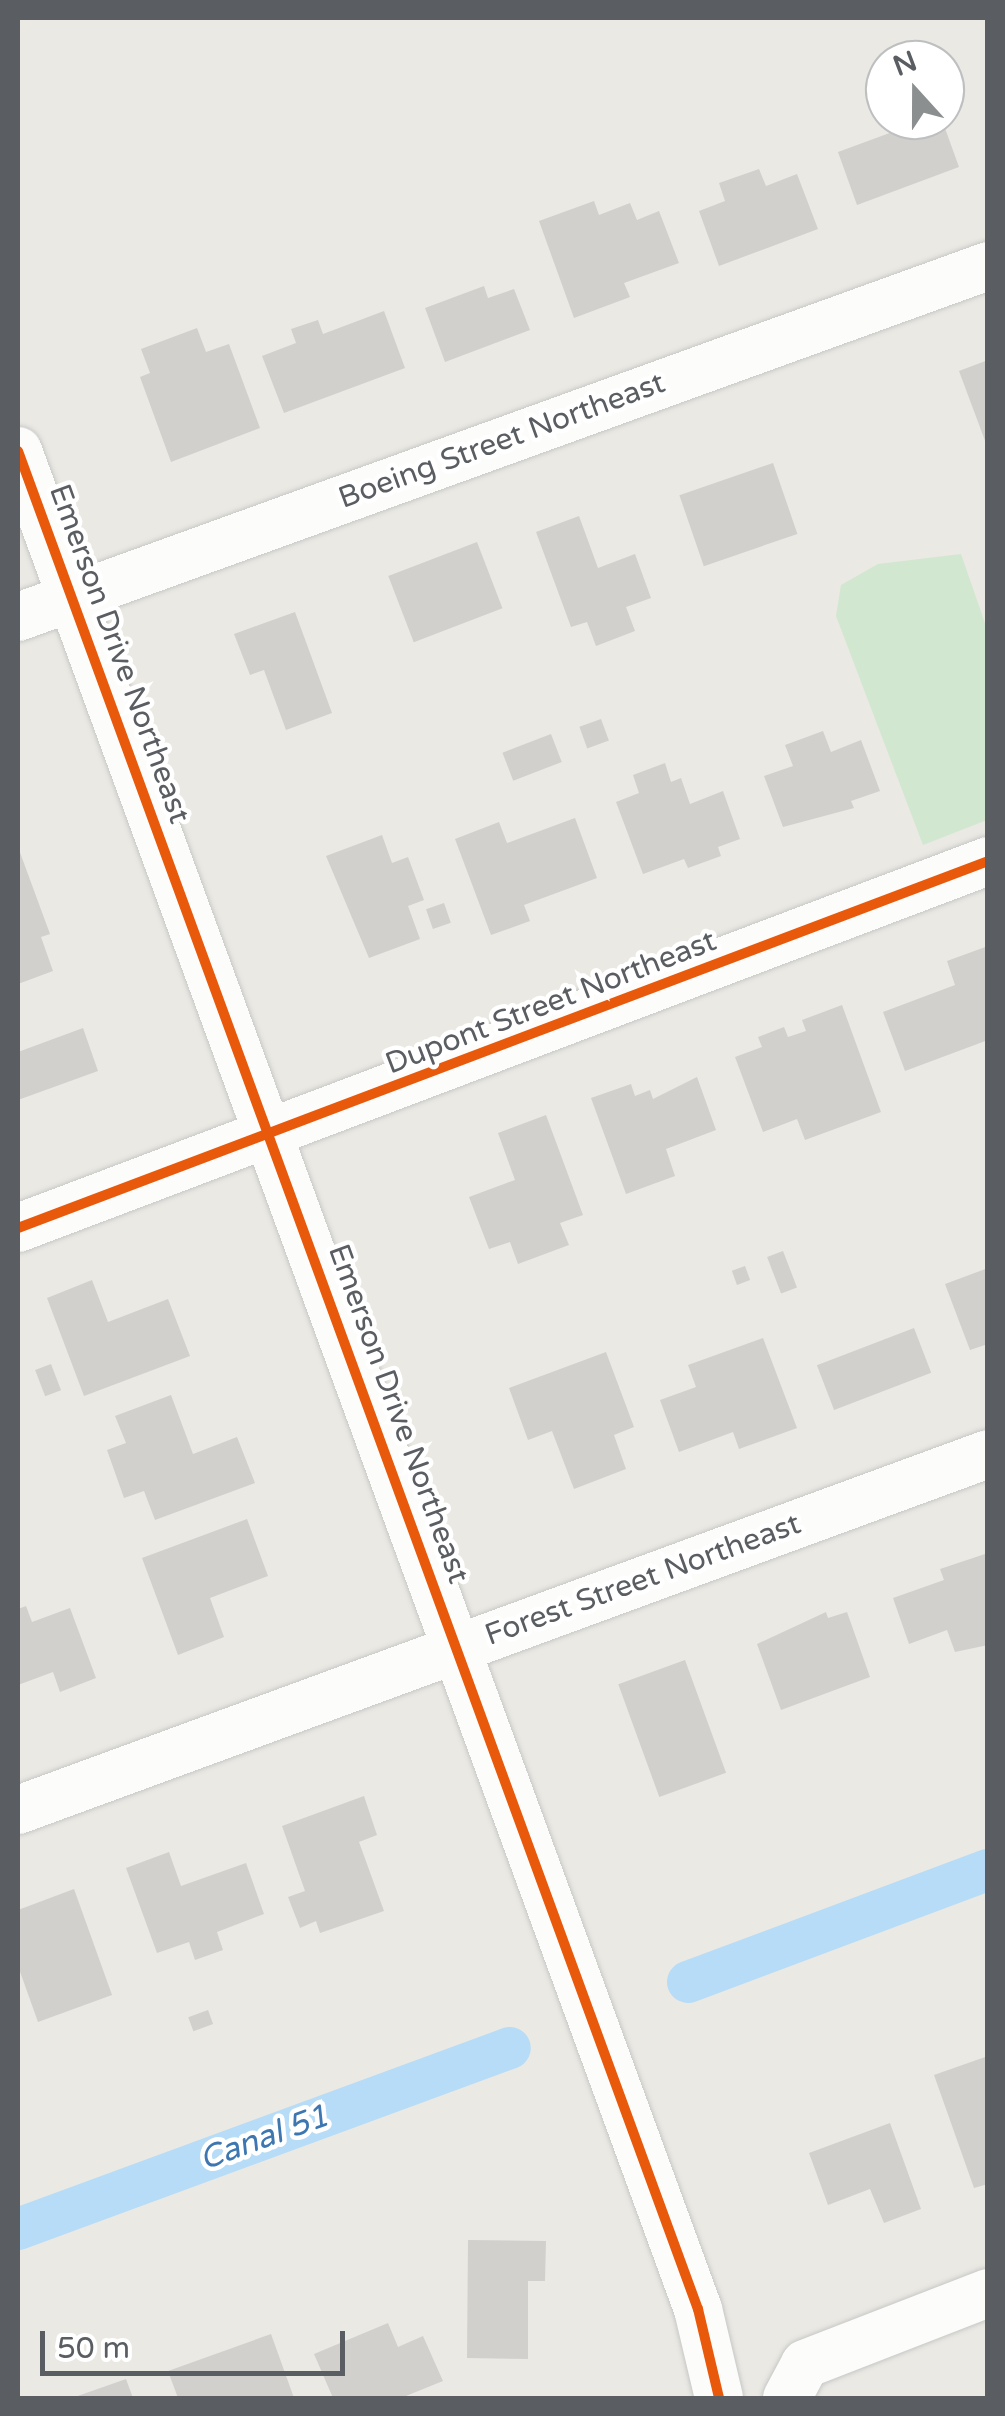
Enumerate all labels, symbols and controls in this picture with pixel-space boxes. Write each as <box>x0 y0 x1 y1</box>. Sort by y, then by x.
north arrow <box>865 40 965 140</box>
text: N <box>888 44 922 84</box>
street label: Boeing Street Northeast <box>334 365 670 517</box>
street label: Emerson Drive Northeast <box>41 480 197 828</box>
street label: Dupont Street Northeast <box>381 923 721 1083</box>
street label: Emerson Drive Northeast <box>320 1240 476 1588</box>
street label: Forest Street Northeast <box>480 1506 806 1654</box>
water label: Canal 51 <box>194 2097 334 2179</box>
scale bar <box>45 2311 350 2373</box>
text: 50 m <box>57 2330 130 2367</box>

